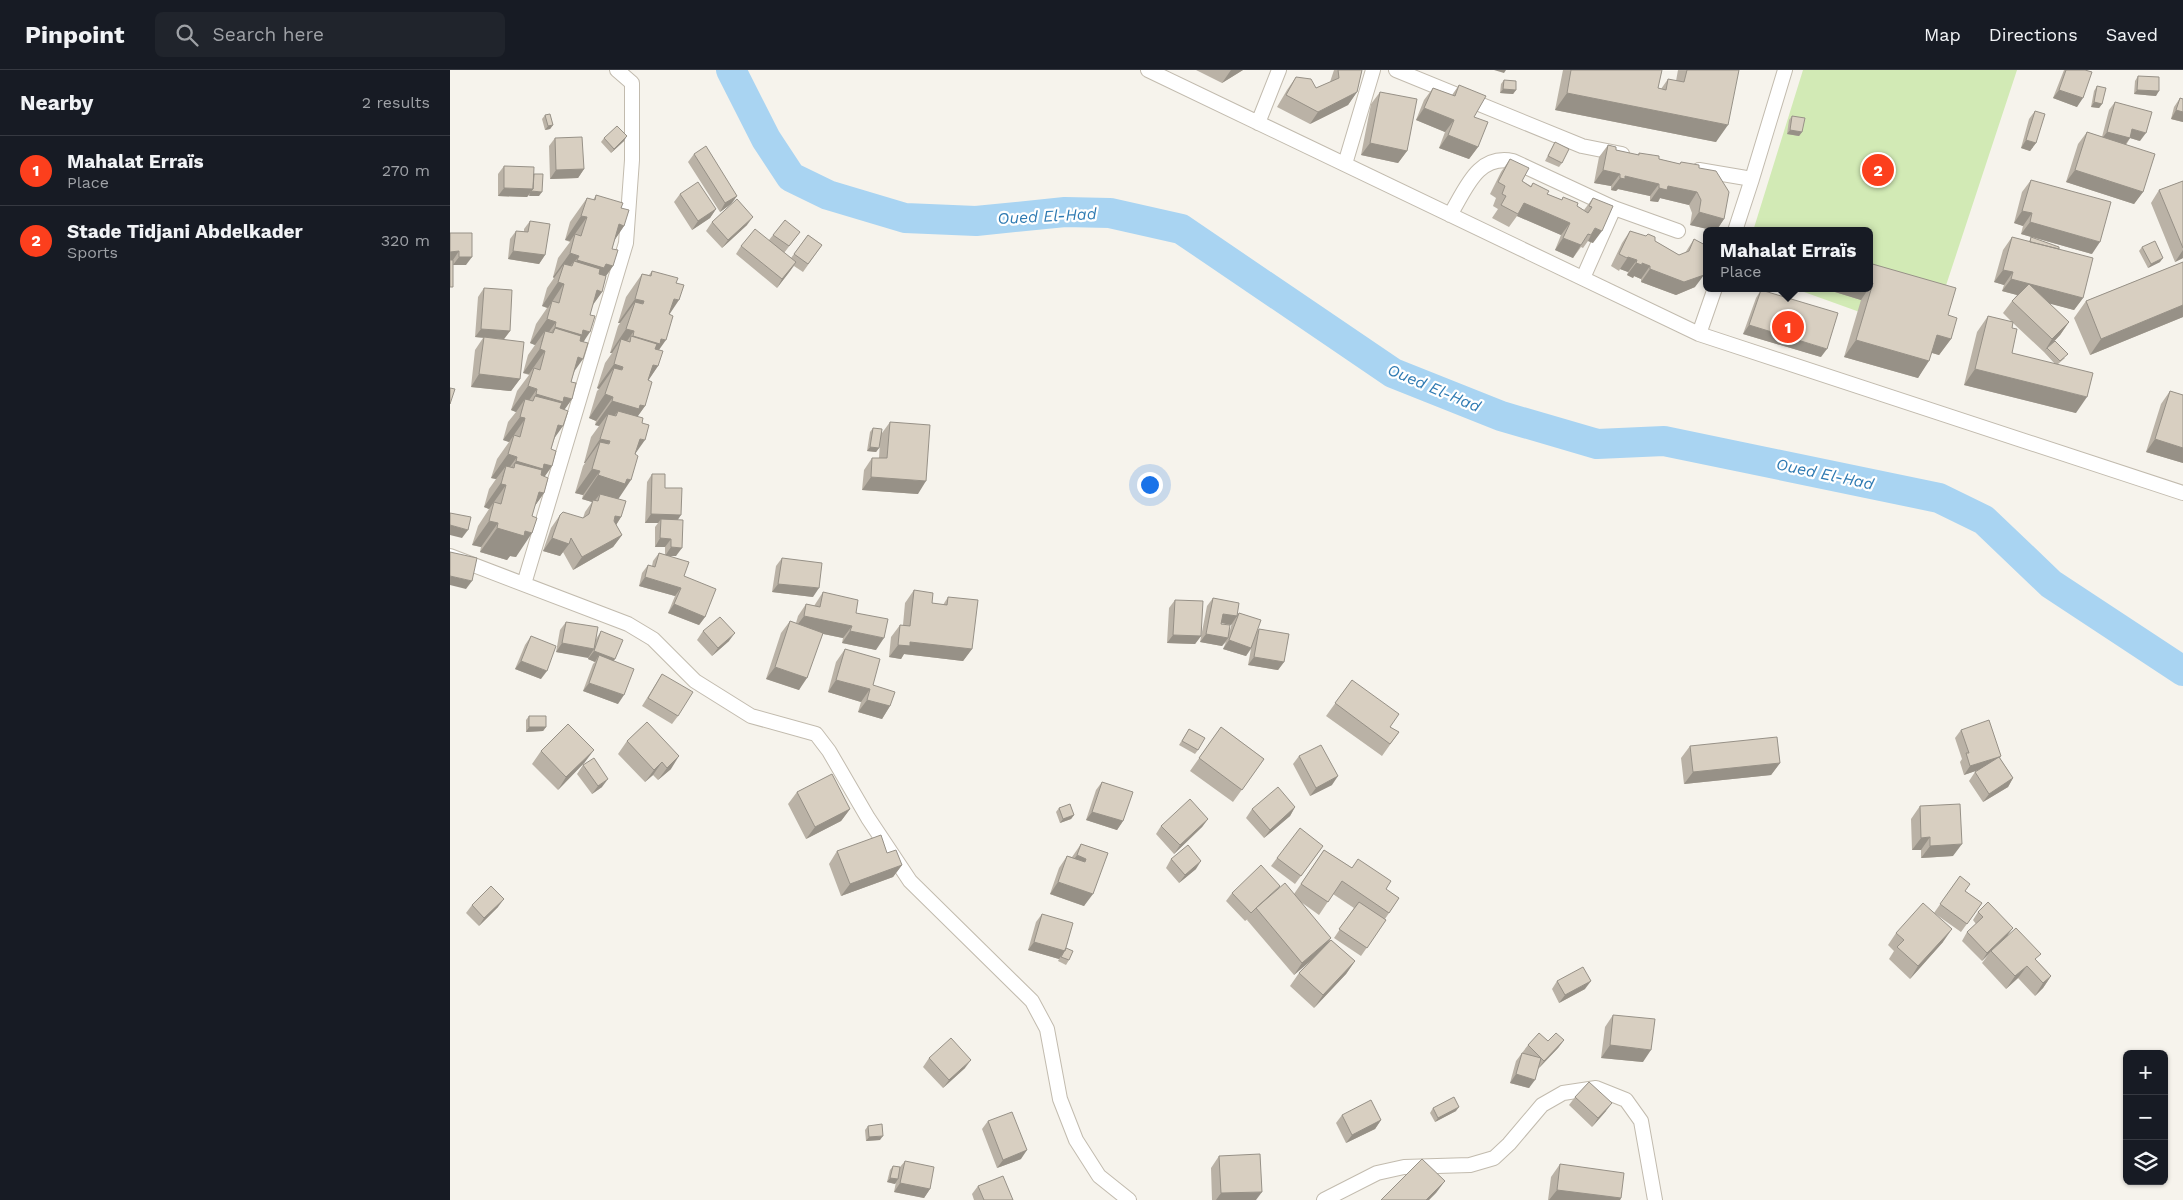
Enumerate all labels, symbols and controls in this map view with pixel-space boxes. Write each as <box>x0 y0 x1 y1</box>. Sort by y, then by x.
search box <box>155 12 505 57</box>
text: Pinpoint <box>25 21 125 49</box>
icon: search <box>173 21 201 49</box>
text: Search here <box>213 23 324 46</box>
text: Map <box>1924 24 1961 45</box>
text: Directions <box>1989 24 2078 45</box>
text: Saved <box>2106 24 2158 45</box>
text: Nearby <box>20 90 93 115</box>
text: 2 results <box>362 93 430 112</box>
text: Mahalat Erraïs <box>67 150 204 173</box>
pin: 2 <box>1862 151 1894 189</box>
text: 1 <box>33 161 39 180</box>
text: 270 m <box>382 161 430 180</box>
text: Place <box>67 173 109 192</box>
water label: Oued El-Had <box>997 204 1098 228</box>
text: Stade Tidjani Abdelkader <box>67 220 303 243</box>
popup <box>1703 227 1873 292</box>
text: 2 <box>31 231 41 250</box>
text: 320 m <box>381 231 430 250</box>
text: Mahalat Erraïs <box>1720 239 1856 262</box>
text: Sports <box>67 243 118 262</box>
text: Place <box>1720 262 1762 281</box>
pin: 1 <box>1772 308 1804 346</box>
water label: Oued El-Had <box>1385 360 1484 417</box>
water label: Oued El-Had <box>1775 454 1877 494</box>
your location <box>1137 472 1163 498</box>
map controls <box>2123 1050 2168 1185</box>
button: + <box>2123 1050 2168 1095</box>
button: − <box>2123 1095 2168 1140</box>
button: layers <box>2123 1140 2168 1185</box>

